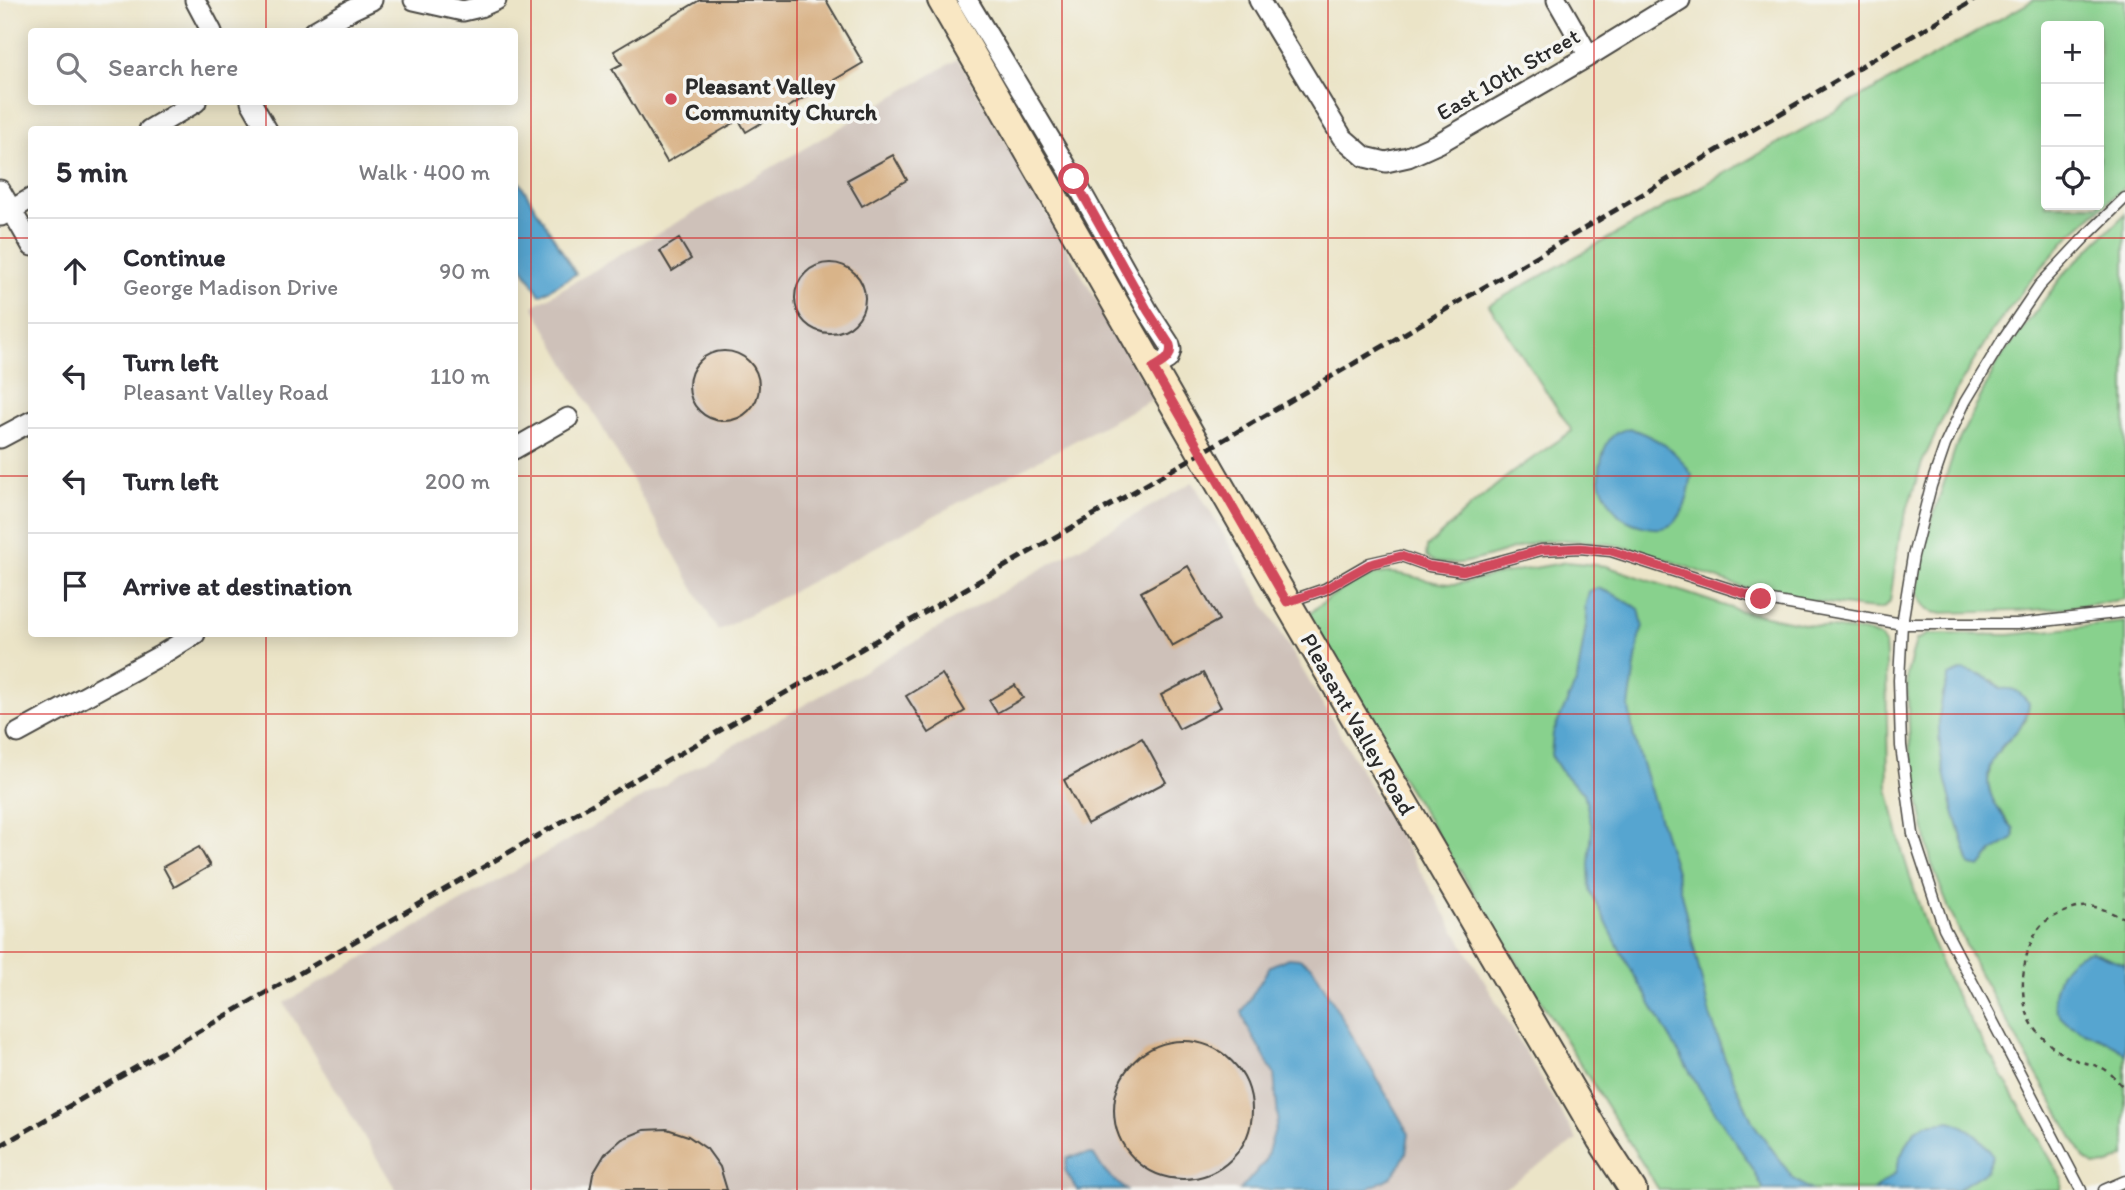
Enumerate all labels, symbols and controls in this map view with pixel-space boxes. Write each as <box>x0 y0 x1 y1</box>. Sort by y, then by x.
map controls <box>2041 21 2104 210</box>
button: + <box>2041 21 2104 84</box>
street label: East 10th Street <box>1431 22 1585 126</box>
search box <box>28 28 518 105</box>
icon: search <box>52 48 90 86</box>
text: Search here <box>108 51 238 83</box>
place label: Pleasant Valley Community Church <box>685 72 878 126</box>
button: − <box>2041 84 2104 147</box>
marker: Pleasant Valley Community Church <box>663 91 679 107</box>
button: locate <box>2041 147 2104 210</box>
text: 5 min <box>56 153 127 190</box>
text: Walk · 400 m <box>358 158 490 186</box>
route start <box>1058 163 1089 194</box>
text: Continue <box>123 241 226 273</box>
icon: ahead <box>56 252 94 290</box>
text: 90 m <box>439 257 490 285</box>
text: George Madison Drive <box>123 273 338 301</box>
text: Turn left <box>123 346 219 378</box>
icon: left <box>56 357 94 395</box>
text: 110 m <box>430 362 490 390</box>
text: Pleasant Valley Road <box>123 378 328 406</box>
icon: left <box>56 462 94 500</box>
text: Turn left <box>123 465 219 497</box>
text: 200 m <box>425 467 490 495</box>
icon: arrive <box>56 567 94 605</box>
text: Arrive at destination <box>123 570 352 602</box>
route end <box>1745 583 1776 614</box>
street label: Pleasant Valley Road <box>1295 628 1421 820</box>

